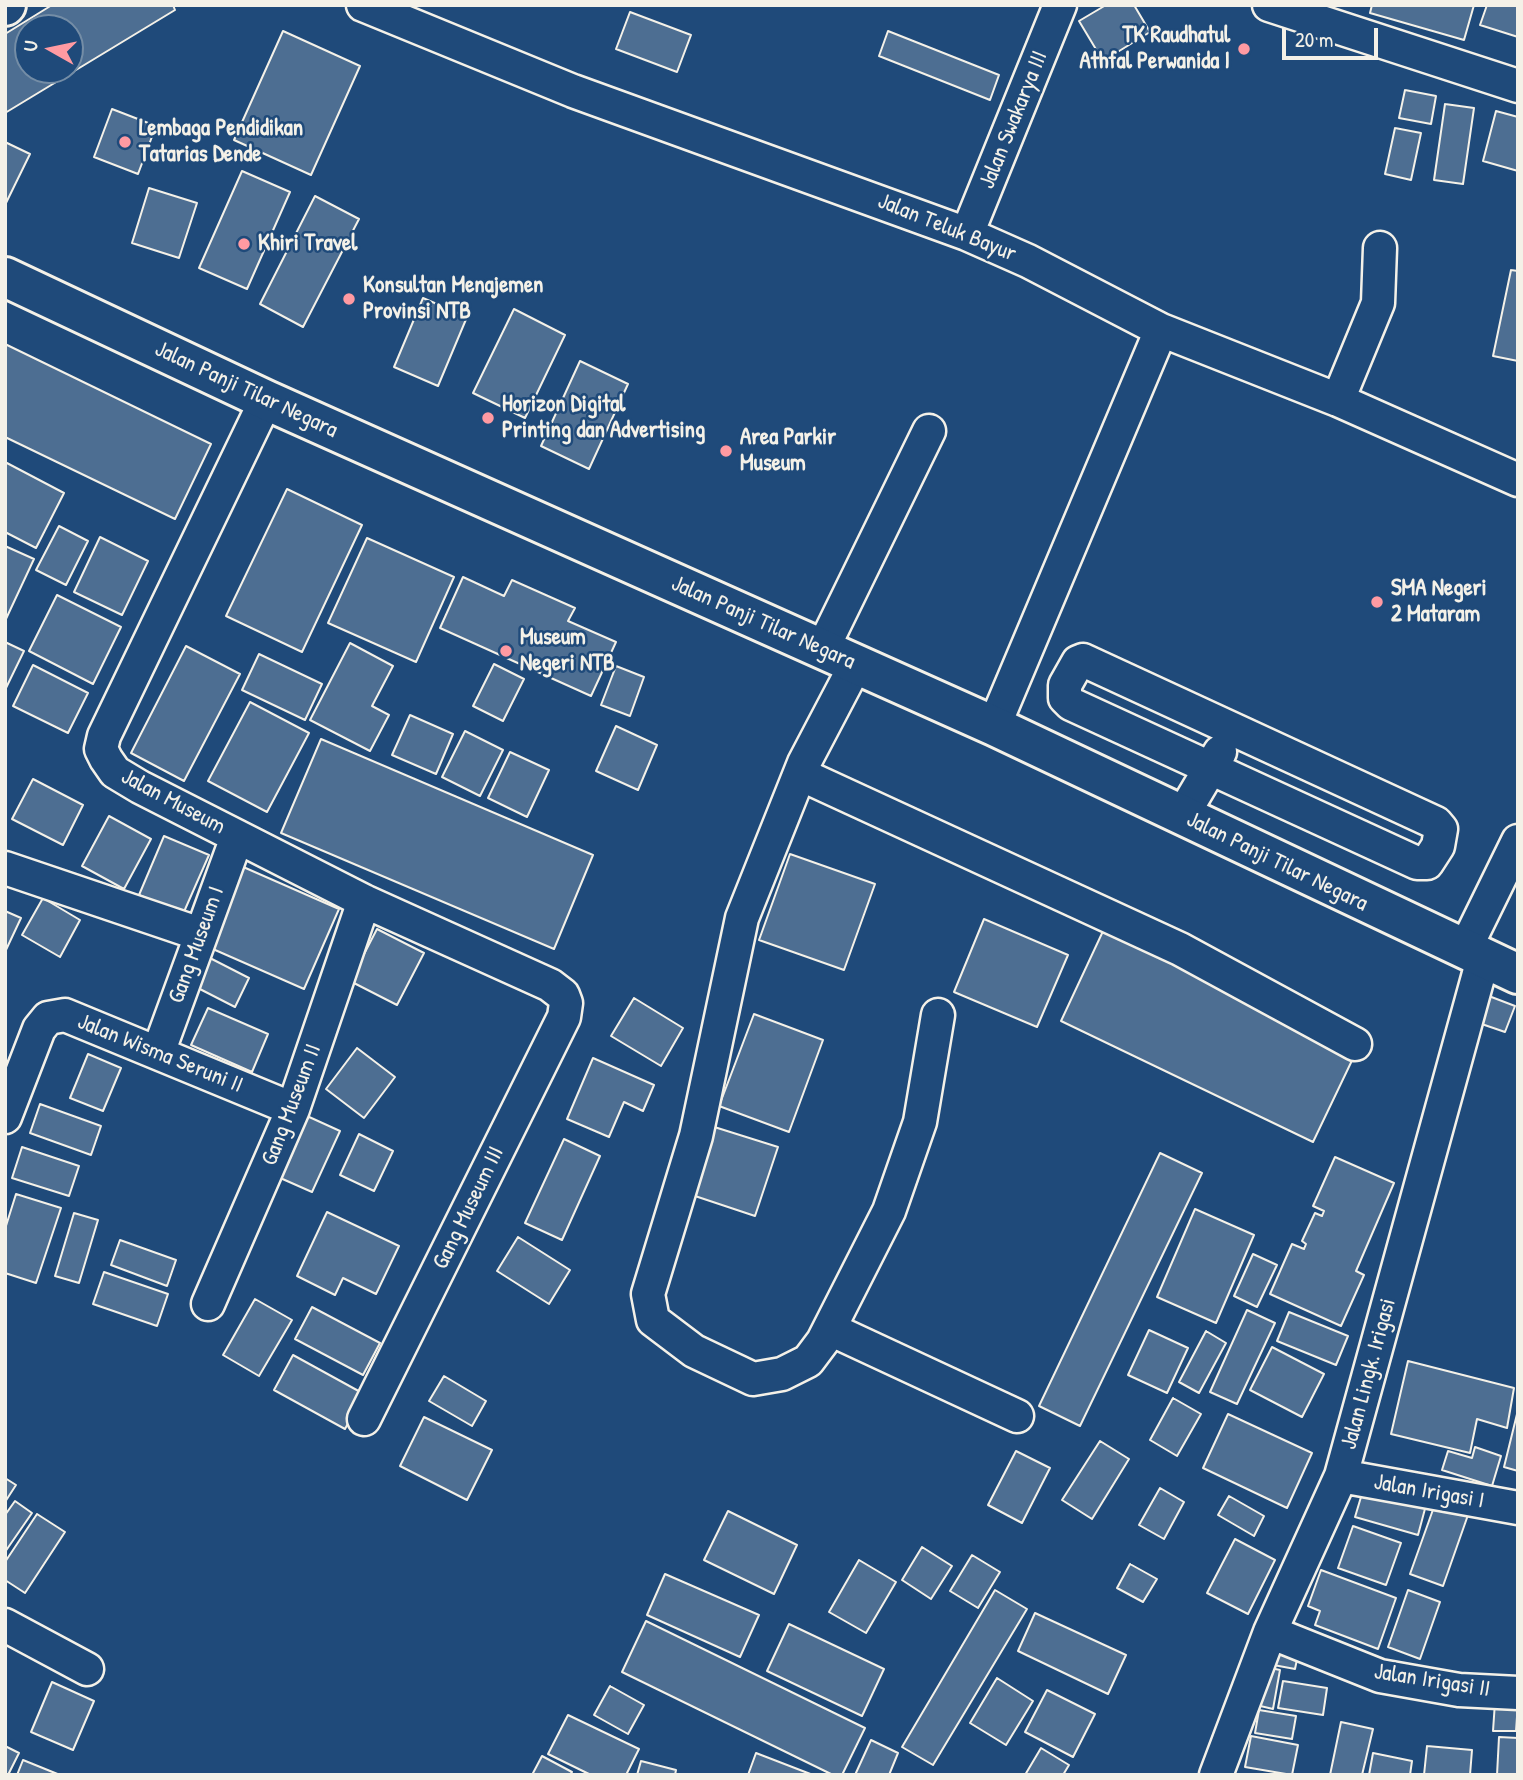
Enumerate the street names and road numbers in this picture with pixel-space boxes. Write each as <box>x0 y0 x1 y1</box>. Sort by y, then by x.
street label: Jalan Swakarya III <box>974 47 1054 193</box>
street label: Jalan Teluk Bayur <box>874 188 1020 268</box>
street label: Jalan Panji Tilar Negara <box>150 336 342 444</box>
street label: Jalan Panji Tilar Negara <box>667 570 859 676</box>
street label: Jalan Museum <box>116 763 230 841</box>
street label: Jalan Panji Tilar Negara <box>1182 806 1372 918</box>
street label: Gang Museum I <box>163 883 231 1007</box>
street label: Jalan Wisma Seruni II <box>73 1008 247 1100</box>
street label: Gang Museum II <box>256 1040 328 1170</box>
street label: Gang Museum III <box>427 1142 511 1274</box>
street label: Jalan Lingk. Irigasi <box>1336 1296 1402 1452</box>
street label: Jalan Irigasi I <box>1372 1469 1486 1515</box>
street label: Jalan Irigasi II <box>1372 1658 1492 1704</box>

